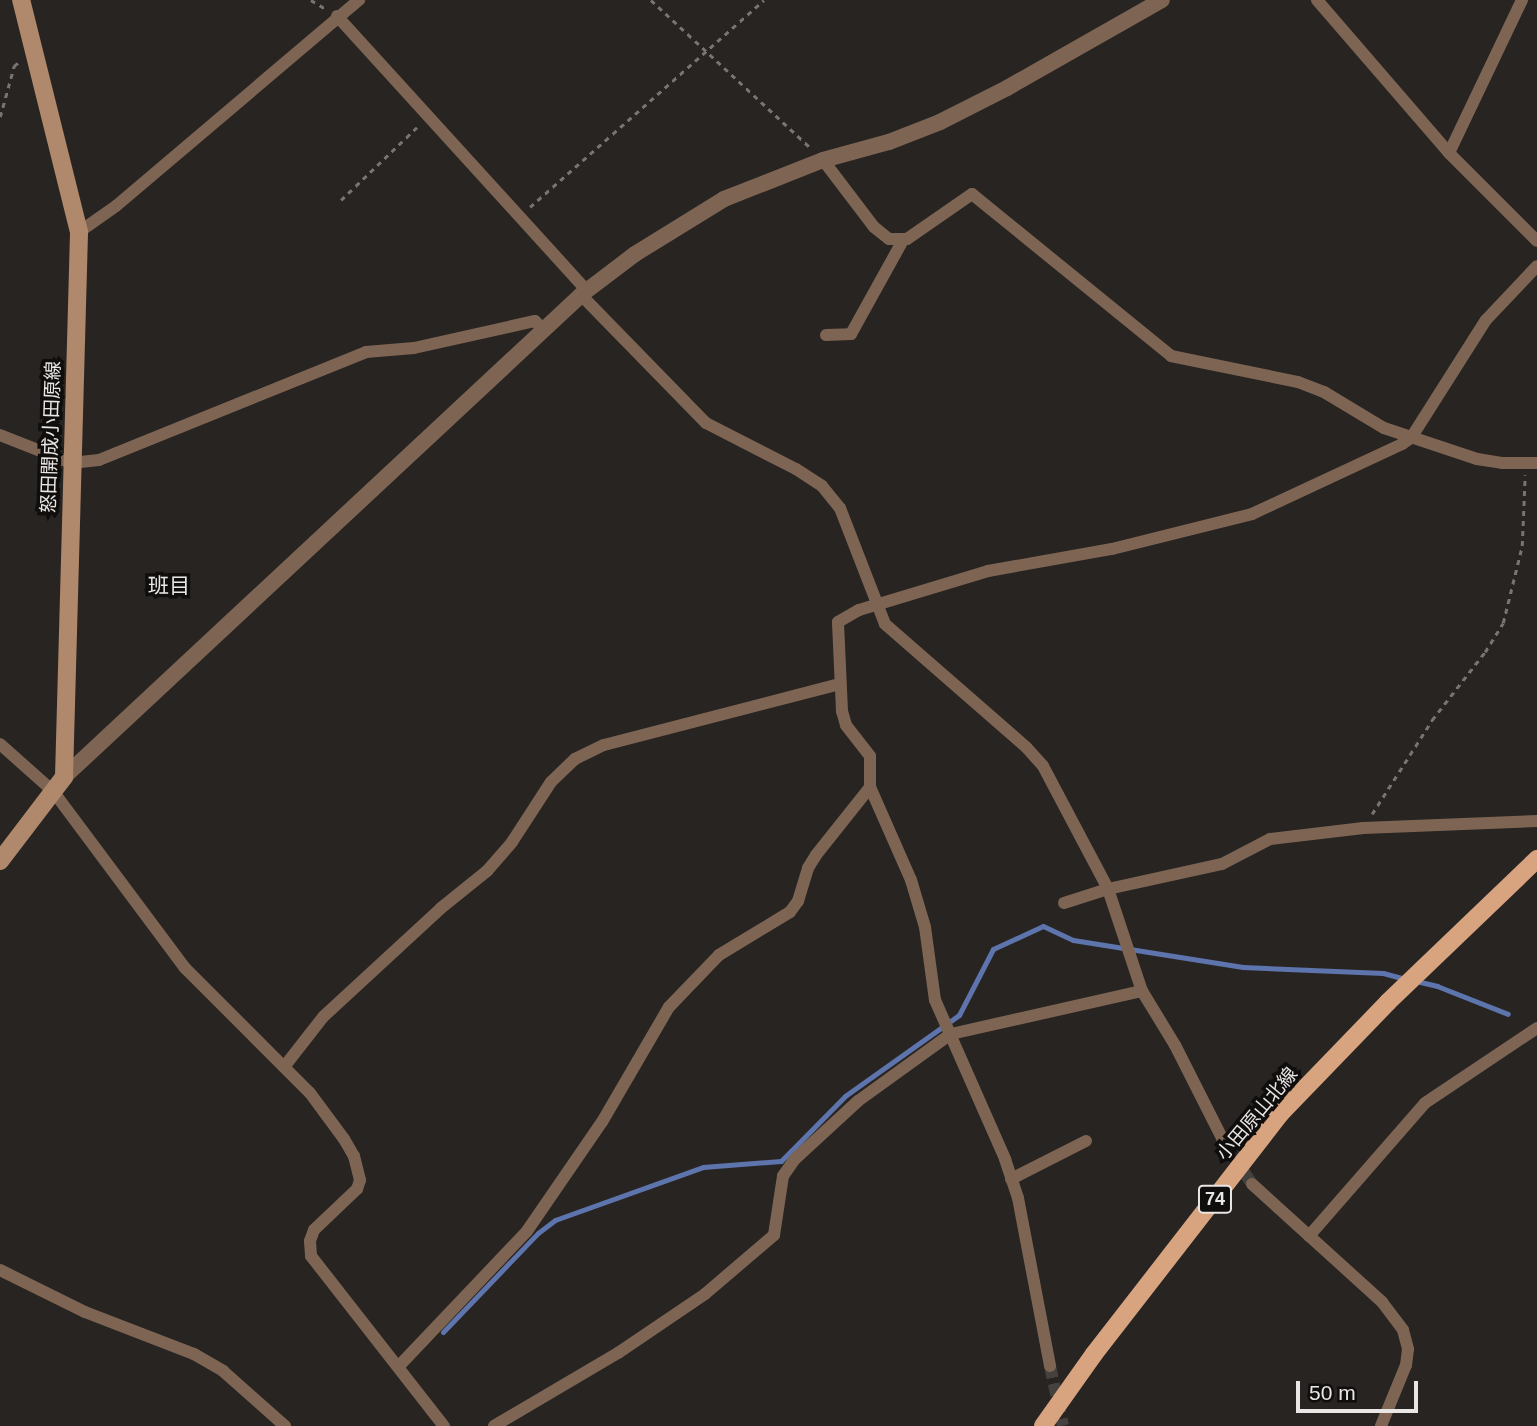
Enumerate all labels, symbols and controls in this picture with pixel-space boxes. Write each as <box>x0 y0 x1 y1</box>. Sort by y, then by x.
street label: 怒田開成小田原線 <box>37 361 65 513</box>
district label: 班目 <box>148 573 190 599</box>
street label: 小田原山北線 <box>1212 1063 1302 1165</box>
road number: 74 <box>1198 1184 1232 1214</box>
scale bar <box>1299 1366 1422 1410</box>
text: 50 m <box>1309 1381 1356 1404</box>

